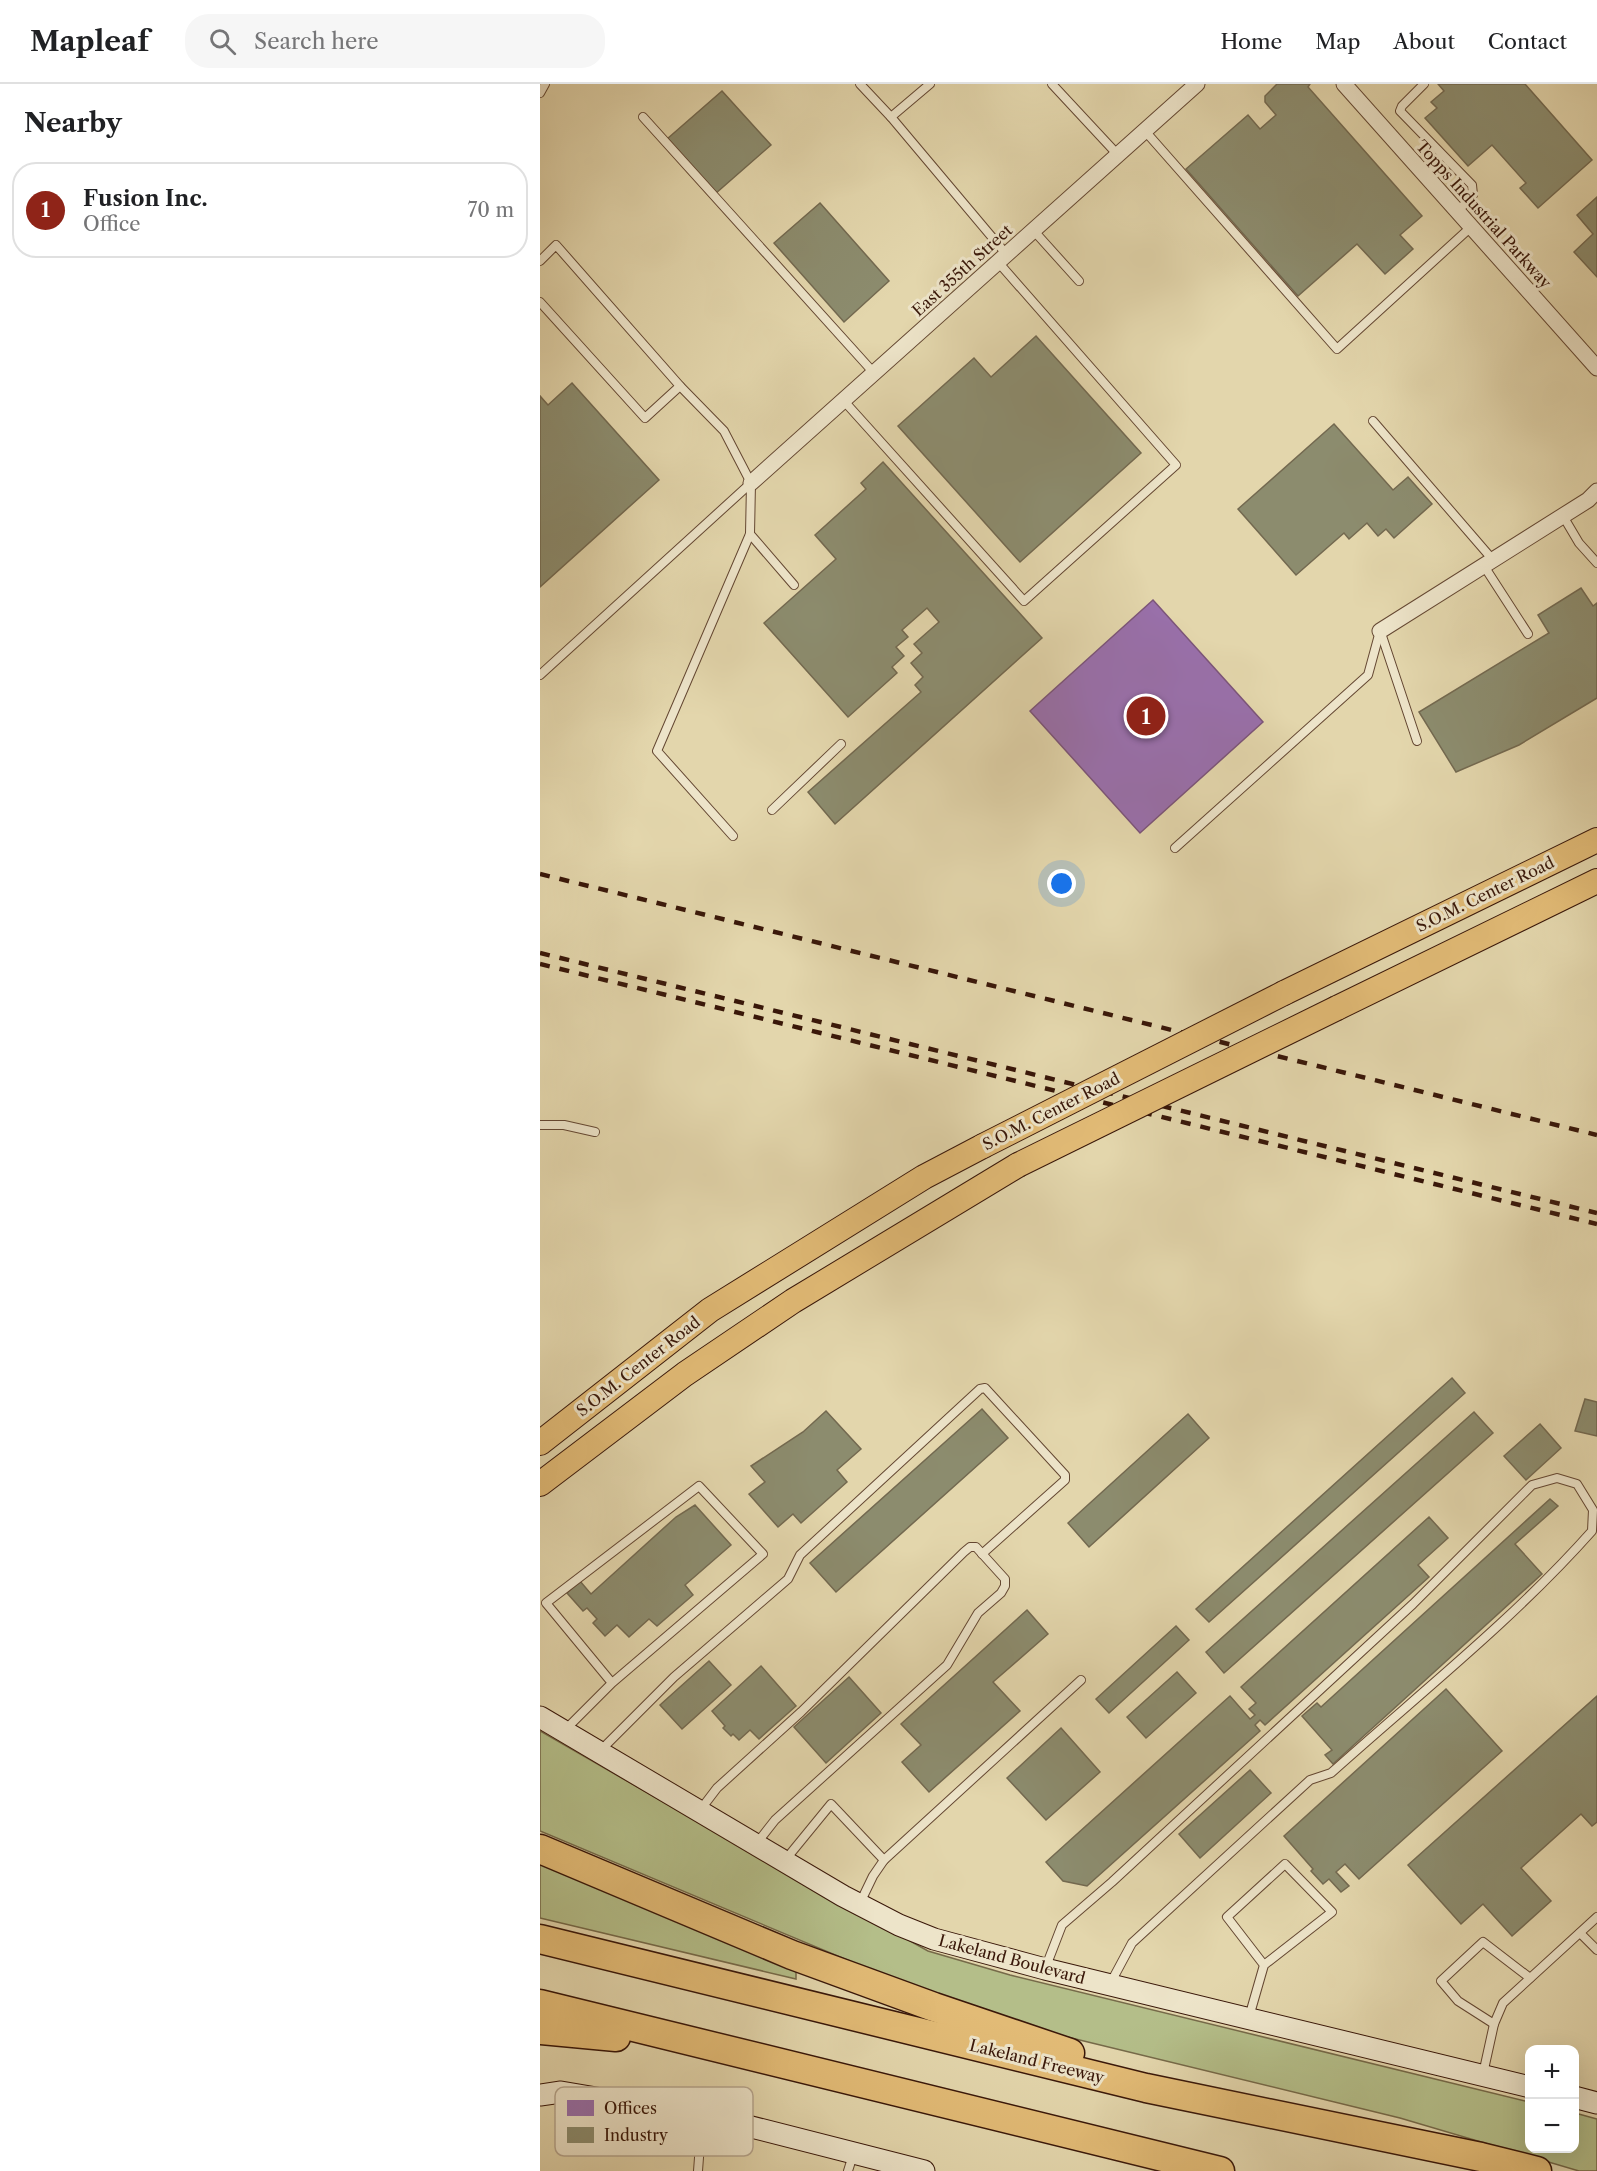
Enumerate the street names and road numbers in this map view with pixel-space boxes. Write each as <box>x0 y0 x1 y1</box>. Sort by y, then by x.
street label: Topps Industrial Parkway <box>1412 136 1557 293</box>
street label: East 355th Street <box>908 220 1016 320</box>
street label: S.O.M. Center Road <box>1413 852 1558 936</box>
street label: S.O.M. Center Road <box>979 1068 1123 1154</box>
street label: S.O.M. Center Road <box>572 1311 704 1420</box>
street label: Lakeland Boulevard <box>937 1930 1088 1988</box>
street label: Lakeland Freeway <box>968 2035 1107 2088</box>

